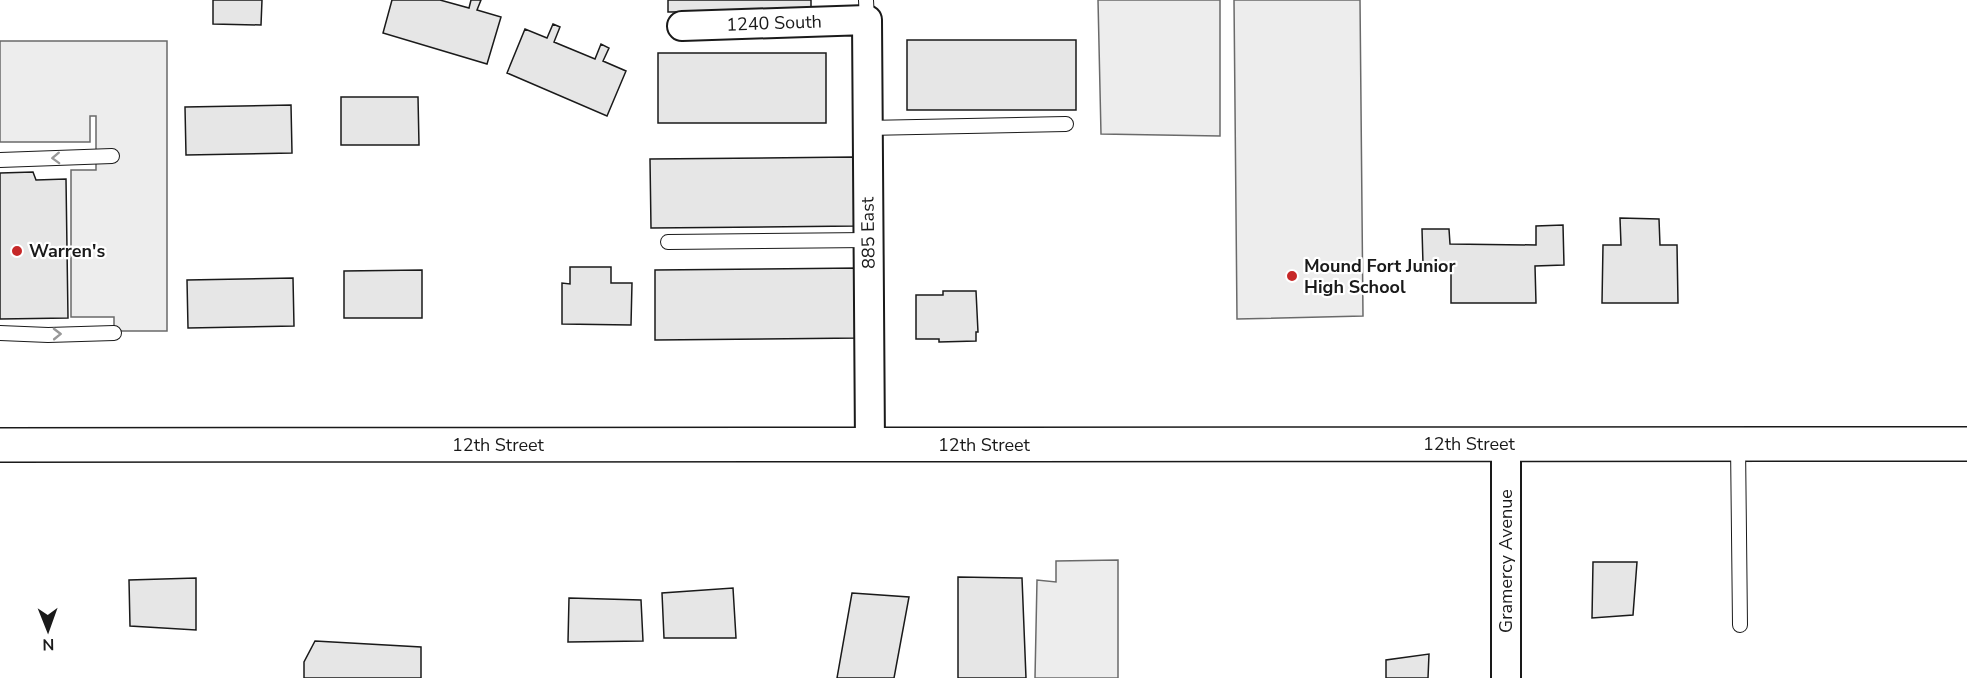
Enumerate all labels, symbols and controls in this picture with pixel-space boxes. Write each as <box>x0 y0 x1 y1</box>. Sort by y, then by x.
street label: 1240 South <box>726 9 822 37</box>
one-way arrow <box>52 151 61 164</box>
street label: 885 East <box>855 196 881 269</box>
place label: Warren's <box>29 239 105 263</box>
marker: Warren's <box>10 244 24 258</box>
place label: Mound Fort Junior High School <box>1304 254 1455 299</box>
marker: Mound Fort Junior High School <box>1285 269 1299 283</box>
one-way arrow <box>53 328 62 341</box>
street label: 12th Street <box>1423 432 1516 456</box>
street label: 12th Street <box>452 433 545 457</box>
street label: 12th Street <box>938 433 1031 457</box>
street label: Gramercy Avenue <box>1494 489 1518 633</box>
north arrow <box>18 600 78 660</box>
text: N <box>42 633 54 655</box>

